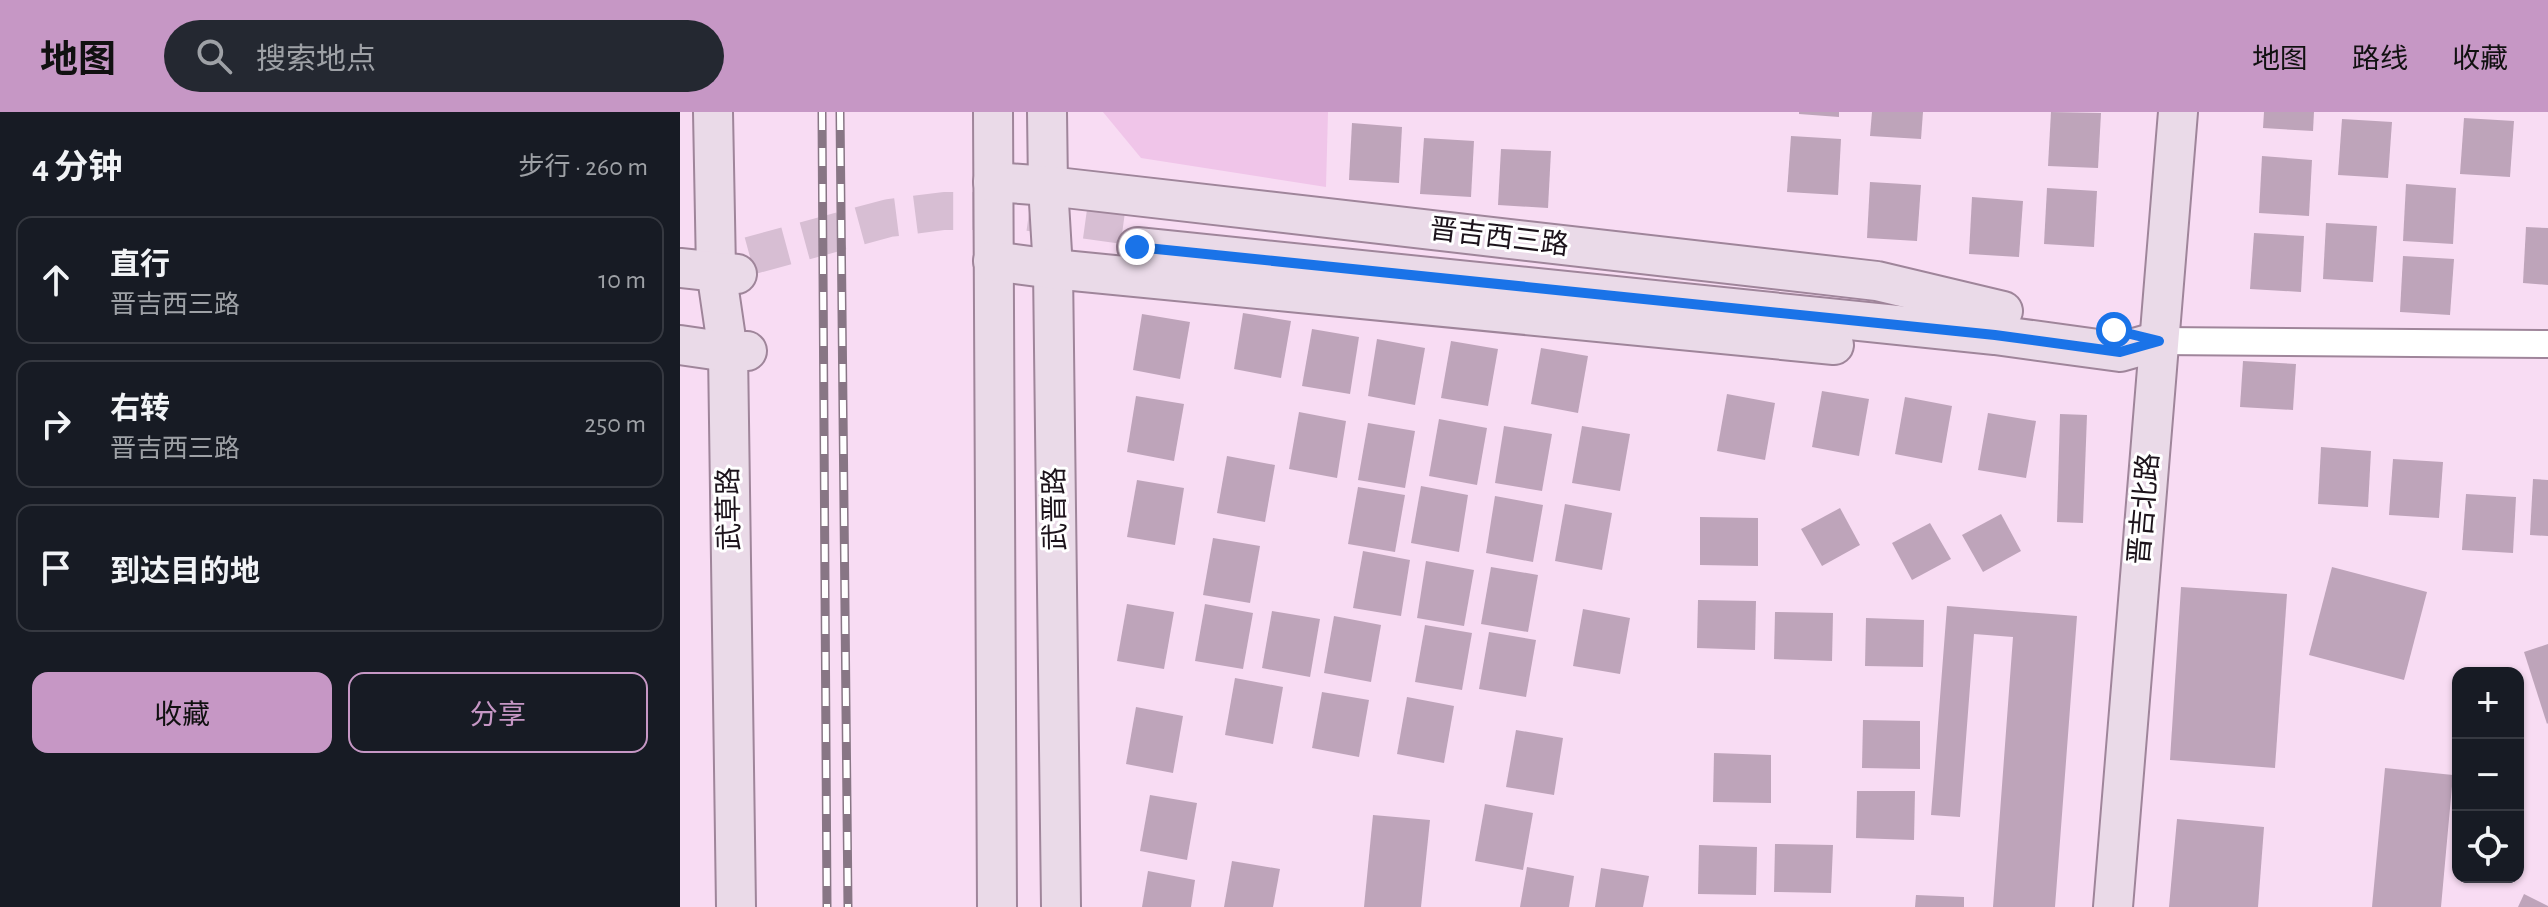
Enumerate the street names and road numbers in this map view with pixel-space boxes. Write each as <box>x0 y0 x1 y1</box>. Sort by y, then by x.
street label: 晋吉西三路 <box>1428 214 1570 260</box>
street label: 晋吉北路 <box>2124 452 2164 566</box>
street label: 武草路 <box>713 467 745 551</box>
street label: 武晋路 <box>1039 467 1071 551</box>

